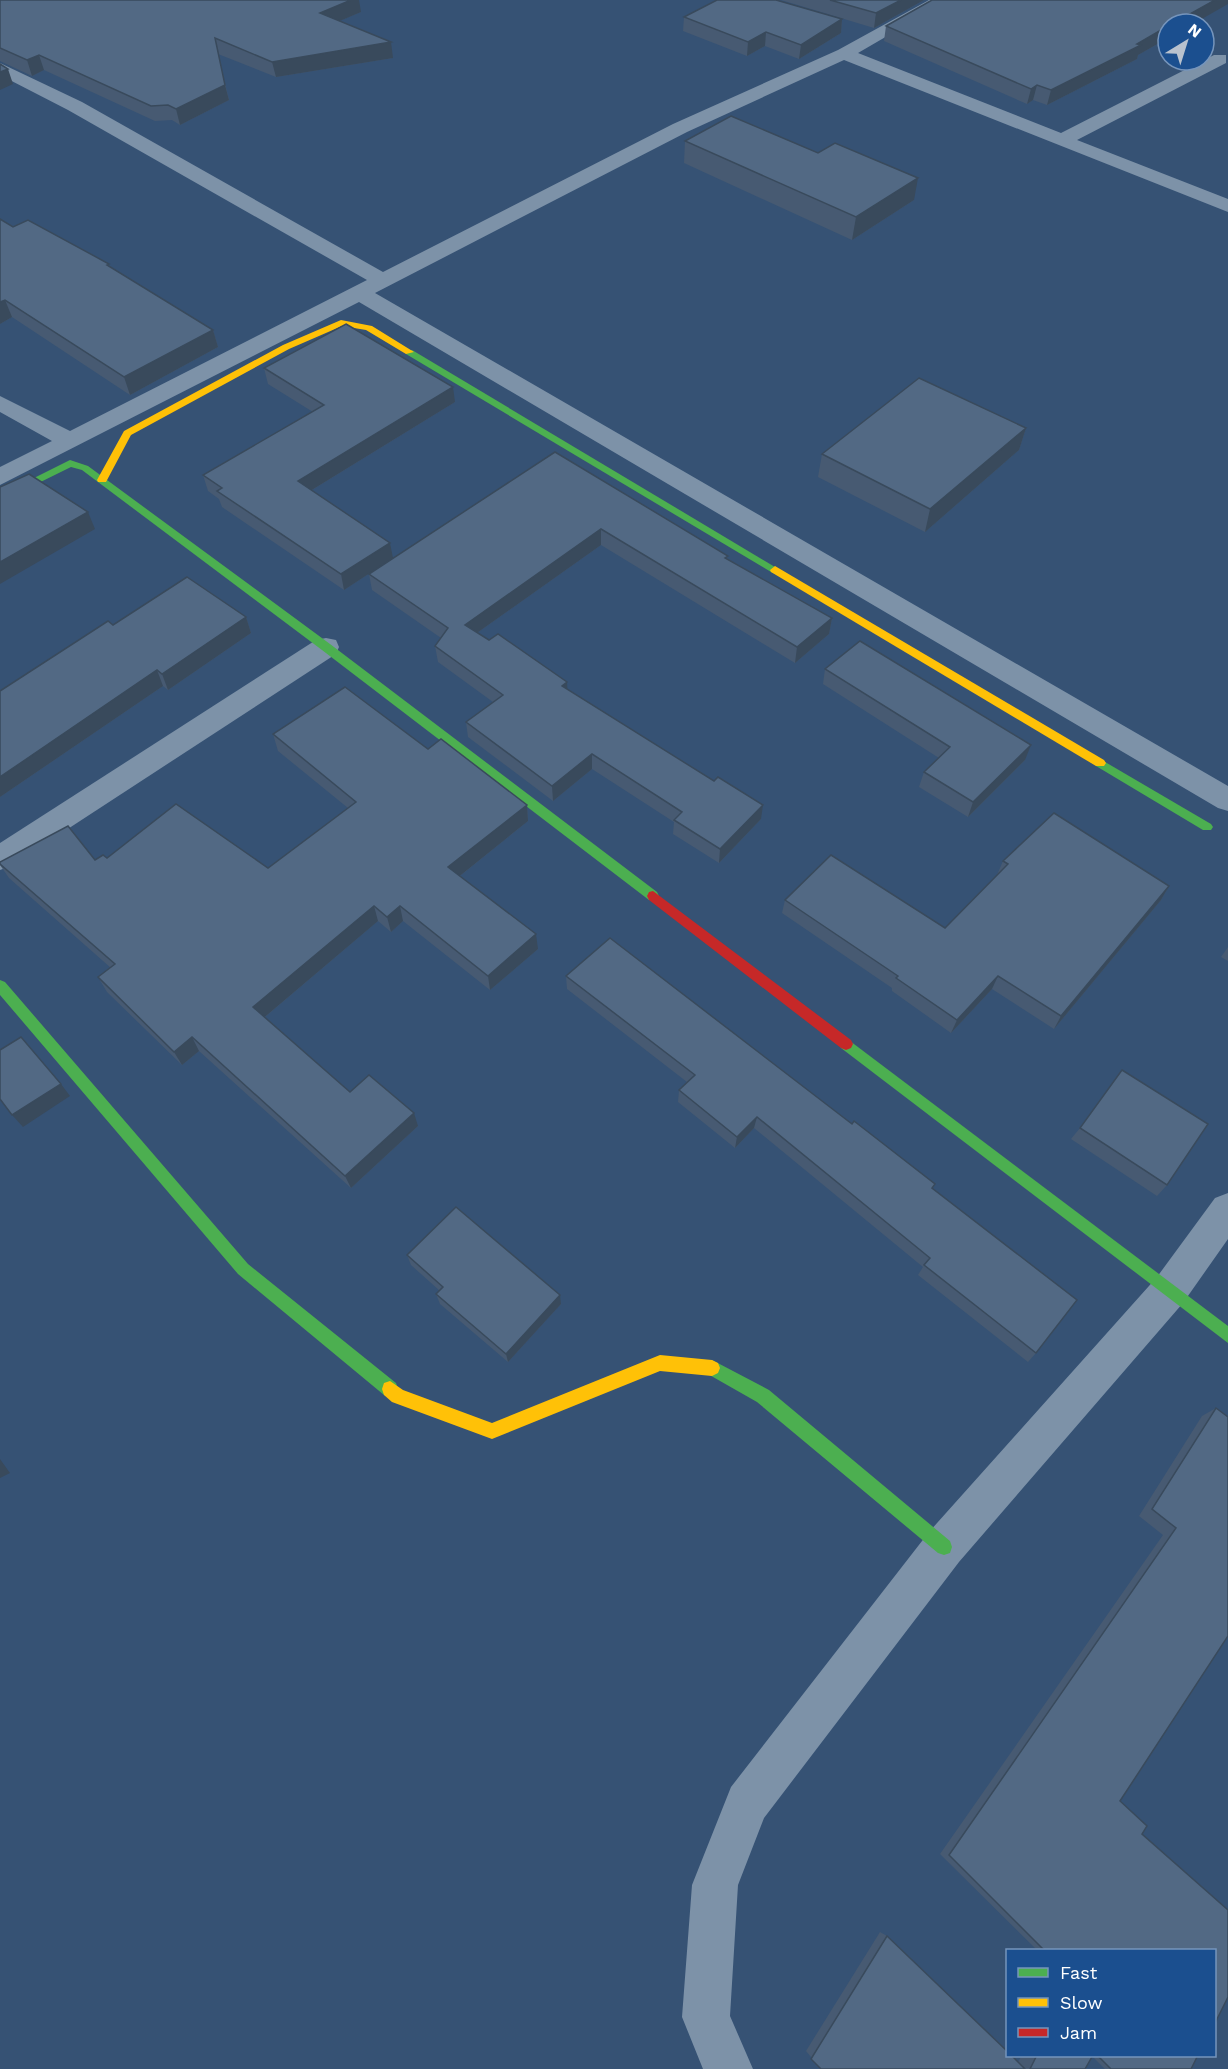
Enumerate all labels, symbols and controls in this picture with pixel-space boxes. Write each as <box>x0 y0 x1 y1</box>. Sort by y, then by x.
north arrow <box>1156 12 1216 72</box>
text: N <box>1184 19 1205 42</box>
legend <box>1006 1949 1216 2057</box>
text: Fast <box>1060 1962 1098 1983</box>
text: Slow <box>1060 1992 1103 2013</box>
text: Jam <box>1060 2022 1097 2043</box>

